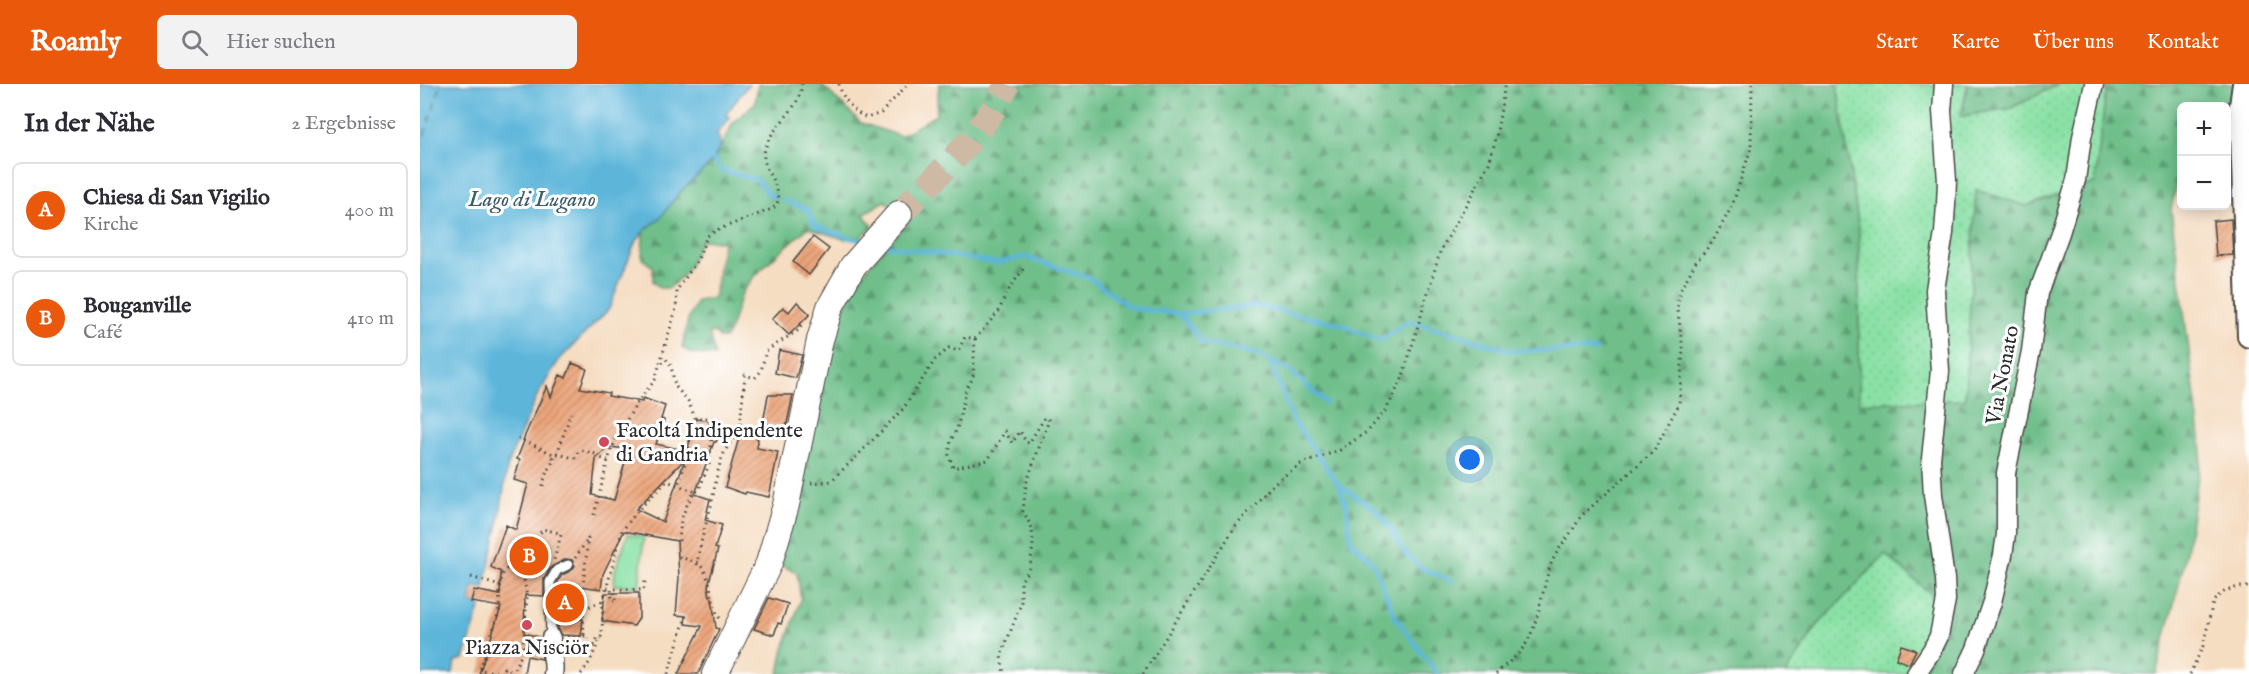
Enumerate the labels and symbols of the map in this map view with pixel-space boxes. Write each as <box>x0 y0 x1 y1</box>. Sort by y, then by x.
water label: Lago di Lugano <box>467 186 596 214</box>
street label: Via Nonato <box>1980 323 2026 428</box>
place label: Facoltá Indipendente di Gandria <box>616 418 803 469</box>
marker: Facoltá Indipendente di Gandria <box>597 435 611 449</box>
your location <box>1455 445 1484 474</box>
pin: B <box>510 534 548 578</box>
pin: A <box>546 580 584 626</box>
marker: Piazza Nisciör <box>520 618 534 632</box>
place label: Piazza Nisciör <box>465 635 589 662</box>

